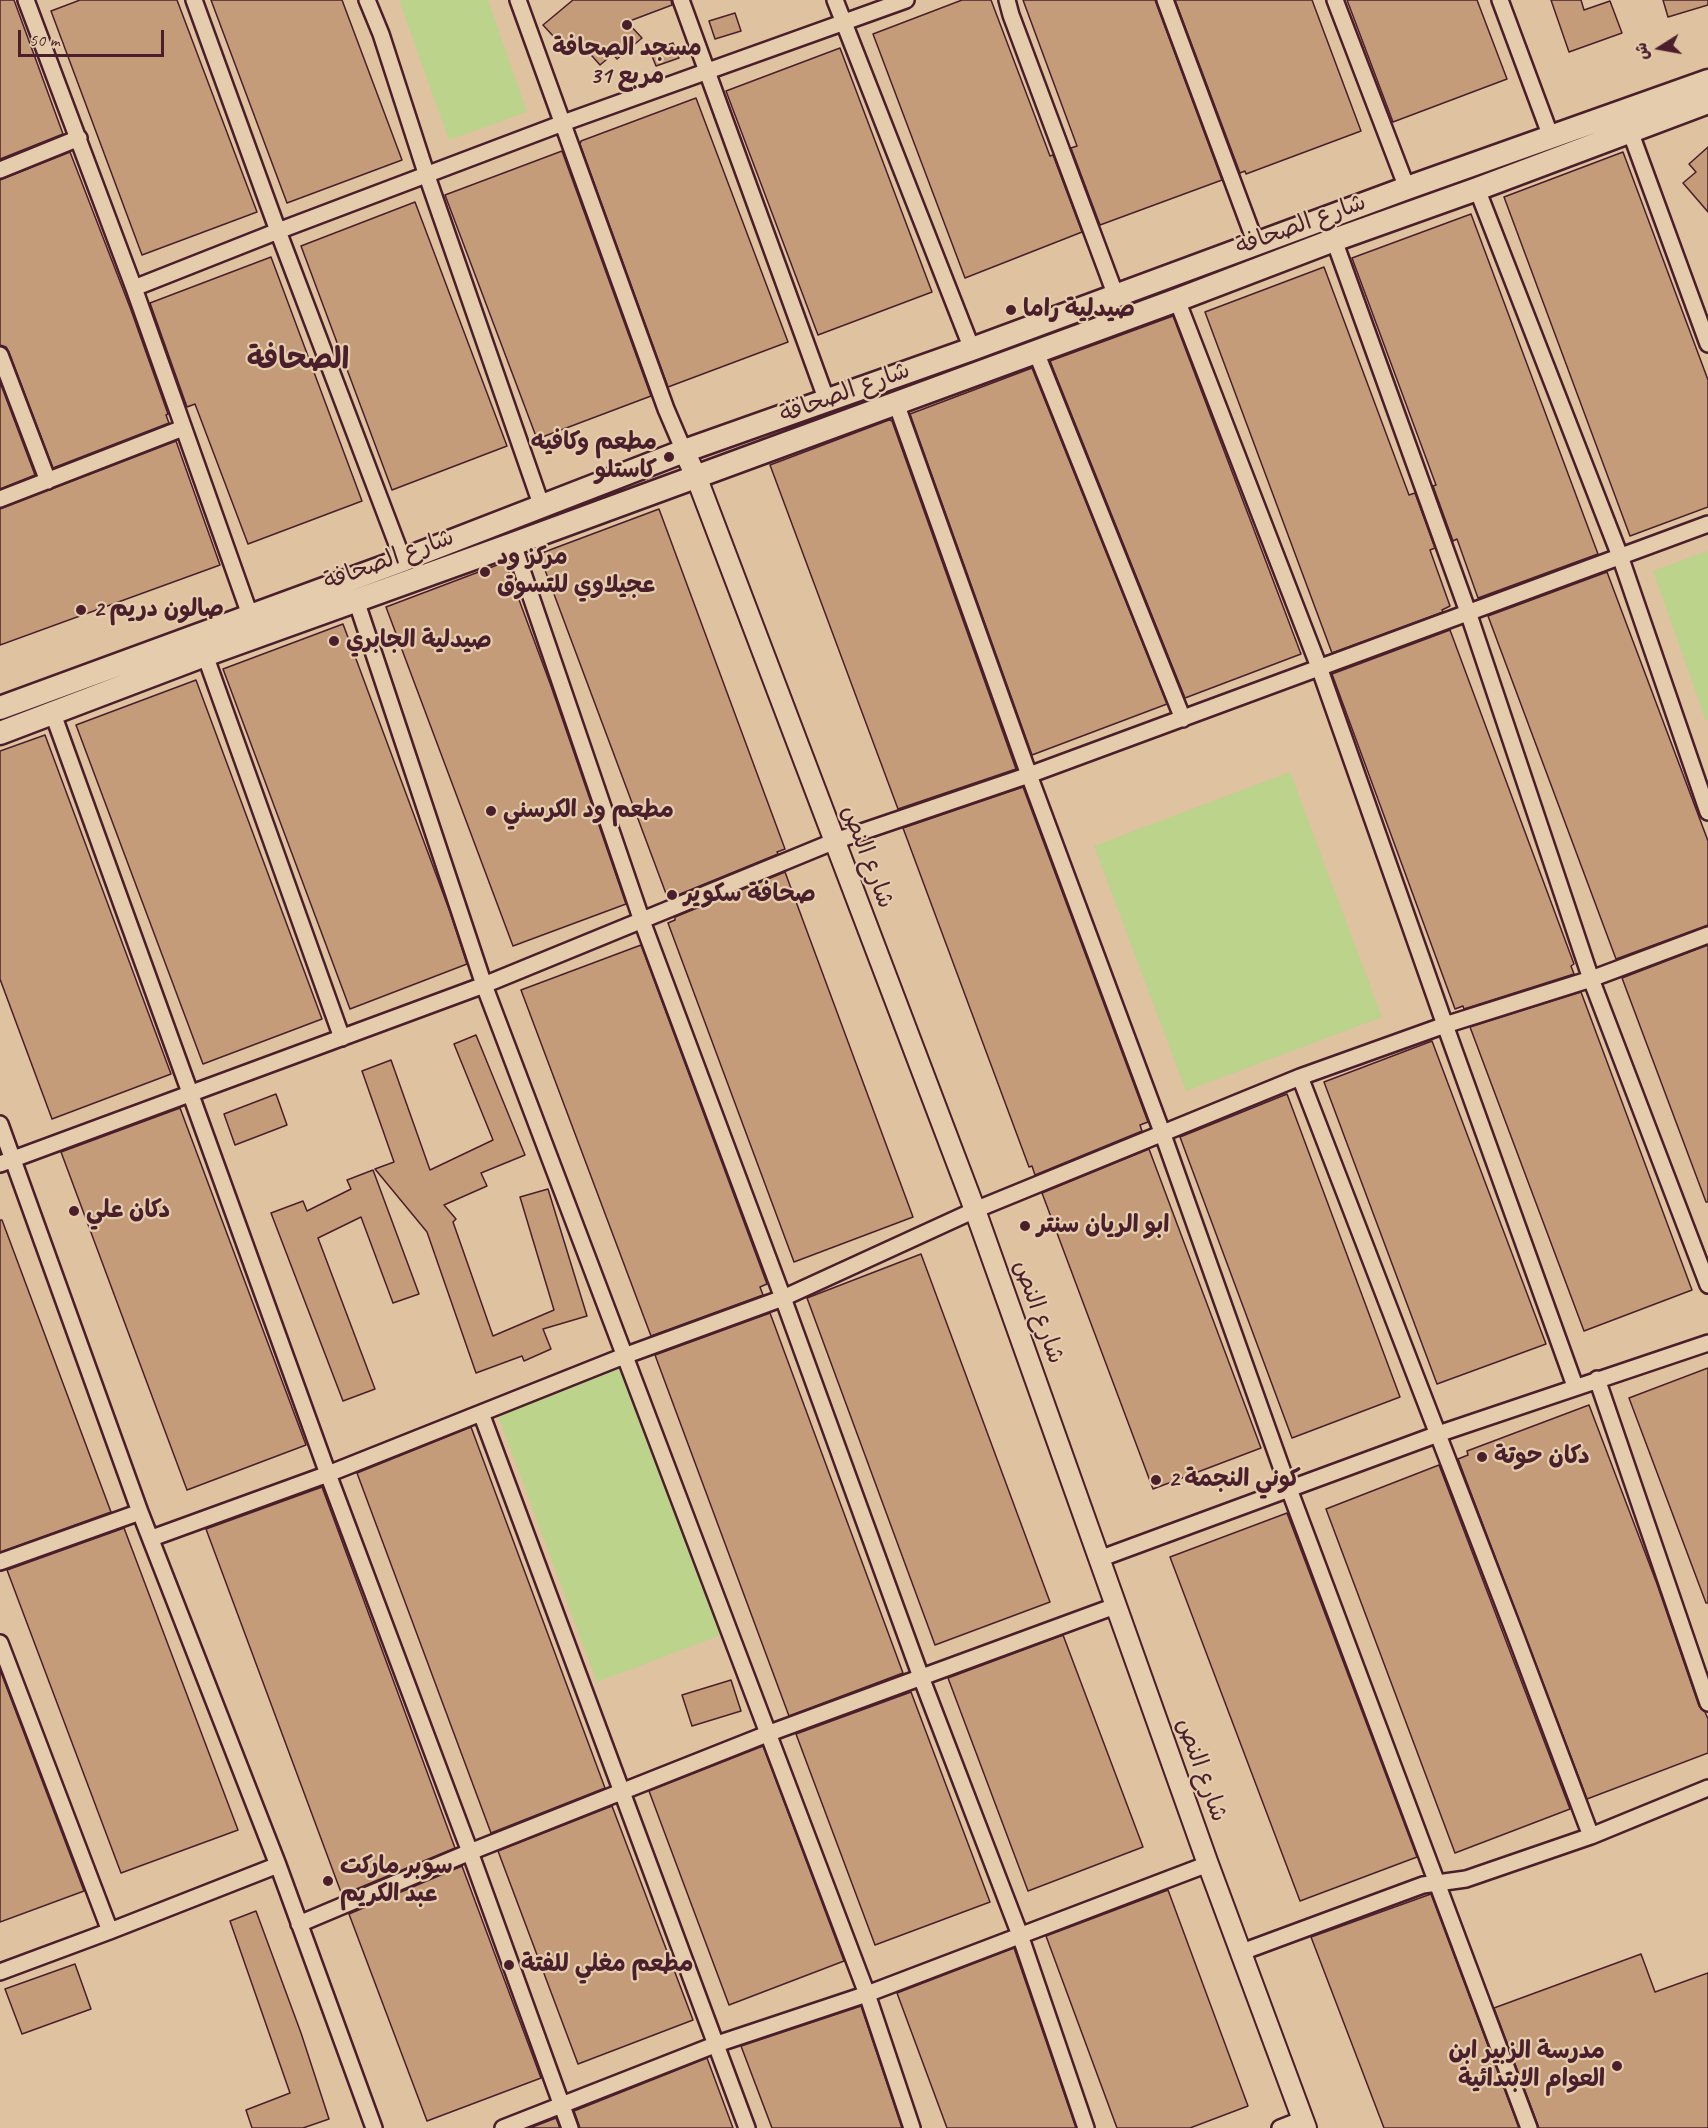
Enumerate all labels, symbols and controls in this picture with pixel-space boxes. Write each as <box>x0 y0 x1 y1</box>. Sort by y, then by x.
scale bar <box>21 18 166 56</box>
marker: مسجد الصحافة مربع 31 <box>620 18 634 32</box>
north arrow <box>1630 18 1690 78</box>
text: 50 m <box>29 29 60 51</box>
place label: مسجد الصحافة مربع 31 <box>552 35 702 91</box>
text: ش <box>1631 41 1654 62</box>
street label: شارع الصحافة <box>1232 188 1370 262</box>
place label: صيدلية راما <box>1023 296 1135 324</box>
marker: صيدلية راما <box>1004 303 1018 317</box>
district label: الصحافة <box>247 342 349 378</box>
street label: شارع الصحافة <box>776 356 914 430</box>
place label: مطعم وكافيه كاستلو <box>531 429 657 485</box>
marker: مطعم وكافيه كاستلو <box>662 450 676 464</box>
street label: شارع الصحافة <box>320 523 458 597</box>
place label: مركز ود عجيلاوي للتسوق <box>497 544 655 600</box>
marker: مركز ود عجيلاوي للتسوق <box>478 565 492 579</box>
place label: صالون دريم 2 <box>93 596 224 624</box>
marker: صالون دريم 2 <box>74 603 88 617</box>
place label: صيدلية الجابري <box>346 627 492 655</box>
marker: صيدلية الجابري <box>327 634 341 648</box>
place label: مطعم ود الكرسني <box>503 797 674 825</box>
street label: شارع النص <box>834 801 900 913</box>
marker: مطعم ود الكرسني <box>484 804 498 818</box>
place label: صحافة سكوير <box>684 881 816 909</box>
marker: صحافة سكوير <box>665 888 679 902</box>
place label: دكان علي <box>86 1197 170 1225</box>
marker: دكان علي <box>67 1204 81 1218</box>
place label: ابو الريان سنتر <box>1037 1212 1169 1240</box>
marker: ابو الريان سنتر <box>1018 1219 1032 1233</box>
street label: شارع النص <box>1006 1256 1070 1368</box>
place label: دكان حوتة <box>1494 1443 1590 1471</box>
marker: دكان حوتة <box>1475 1450 1489 1464</box>
place label: كوني النجمة 2 <box>1168 1466 1301 1494</box>
marker: كوني النجمة 2 <box>1149 1473 1163 1487</box>
street label: شارع النص <box>1169 1714 1233 1826</box>
place label: سوبر ماركت عبد الكريم <box>340 1853 453 1909</box>
marker: سوبر ماركت عبد الكريم <box>321 1874 335 1888</box>
place label: مطعم مغلي للفتة <box>521 1951 693 1979</box>
marker: مطعم مغلي للفتة <box>502 1958 516 1972</box>
place label: مدرسة الزبير ابن العوام الابتدائية <box>1448 2038 1605 2094</box>
marker: مدرسة الزبير ابن العوام الابتدائية <box>1610 2059 1624 2073</box>

